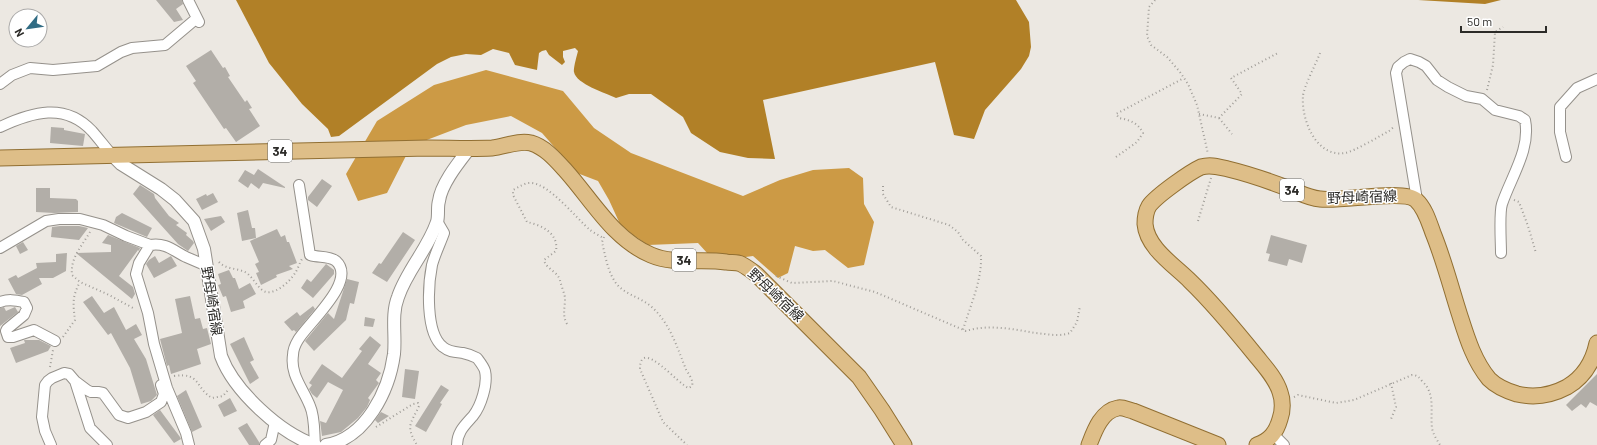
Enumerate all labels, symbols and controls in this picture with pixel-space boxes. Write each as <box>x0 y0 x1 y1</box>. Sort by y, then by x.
north arrow <box>8 8 48 48</box>
scale bar <box>1461 8 1546 34</box>
text: 50 m <box>1467 14 1492 28</box>
text: N <box>11 27 26 39</box>
road number: 34 <box>268 140 292 162</box>
road number: 34 <box>1280 179 1304 201</box>
street label: 野母崎宿線 <box>1327 187 1397 206</box>
road number: 34 <box>672 249 696 271</box>
street label: 野母崎宿線 <box>199 265 226 337</box>
street label: 野母崎宿線 <box>745 265 808 325</box>

